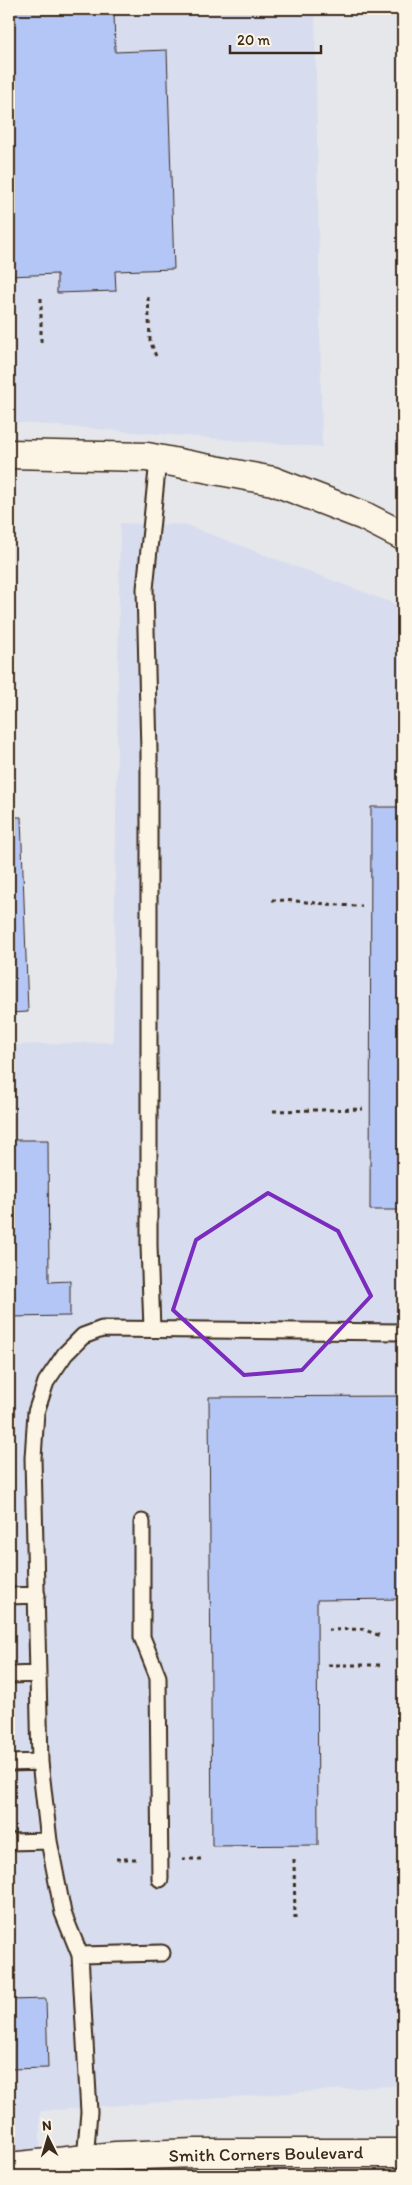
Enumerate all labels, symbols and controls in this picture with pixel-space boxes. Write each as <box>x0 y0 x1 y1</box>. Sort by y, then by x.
scale bar <box>230 22 321 54</box>
text: 20 m <box>237 31 271 49</box>
north arrow <box>22 2112 72 2162</box>
text: N <box>41 2117 52 2134</box>
street label: Smith Corners Boulevard <box>169 2141 364 2167</box>

